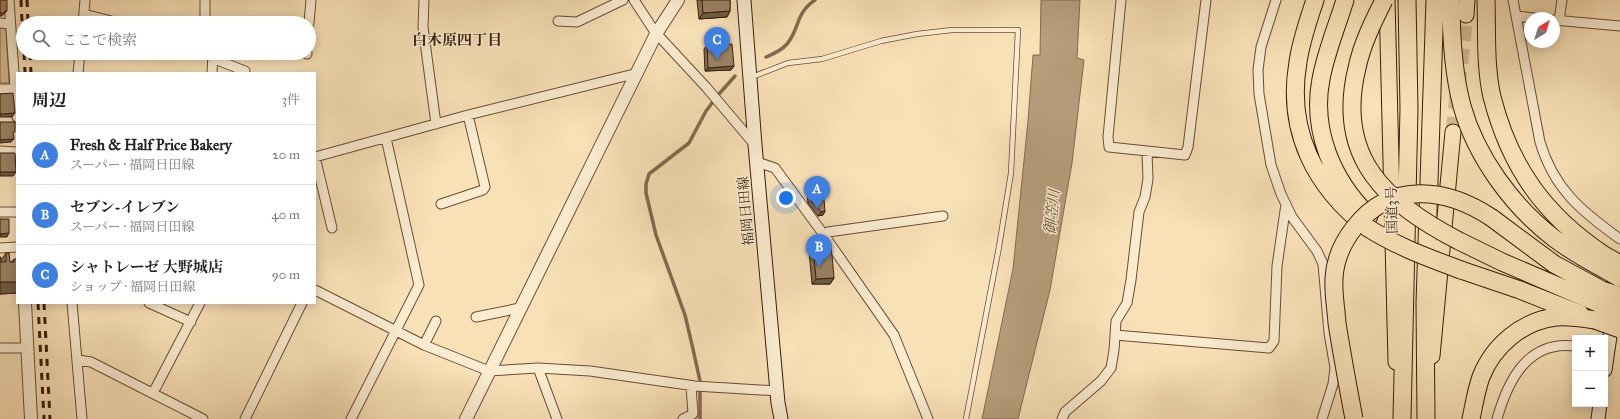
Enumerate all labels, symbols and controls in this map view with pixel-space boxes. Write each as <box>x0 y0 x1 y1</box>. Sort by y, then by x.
north arrow <box>1524 12 1560 48</box>
search box <box>16 16 316 60</box>
icon: search <box>30 27 52 49</box>
pin: C <box>704 27 730 60</box>
text: ここで検索 <box>62 31 137 49</box>
district label: 白木原四丁目 <box>412 31 502 49</box>
text: 周辺 <box>32 90 66 111</box>
text: 3件 <box>282 92 300 108</box>
text: Fresh & Half Price Bakery <box>70 136 232 154</box>
text: A <box>41 147 49 163</box>
text: 20 m <box>272 147 300 163</box>
text: スーパー · 福岡日田線 <box>70 157 194 173</box>
street label: 福岡日田線 <box>734 175 758 247</box>
pin: A <box>804 176 830 209</box>
street label: 国道3号 <box>1383 186 1401 234</box>
water label: 御笠川 <box>1041 187 1064 235</box>
your location <box>776 188 796 208</box>
text: セブン-イレブン <box>70 198 180 216</box>
text: B <box>41 207 49 223</box>
text: 40 m <box>271 207 300 223</box>
text: スーパー · 福岡日田線 <box>70 219 194 235</box>
pin: B <box>806 234 832 267</box>
text: シャトレーゼ 大野城店 <box>70 258 223 276</box>
text: C <box>41 267 49 283</box>
text: 90 m <box>272 267 300 283</box>
text: ショップ · 福岡日田線 <box>70 279 195 295</box>
map controls <box>1572 335 1608 407</box>
button: + <box>1572 335 1608 371</box>
button: − <box>1572 371 1608 407</box>

